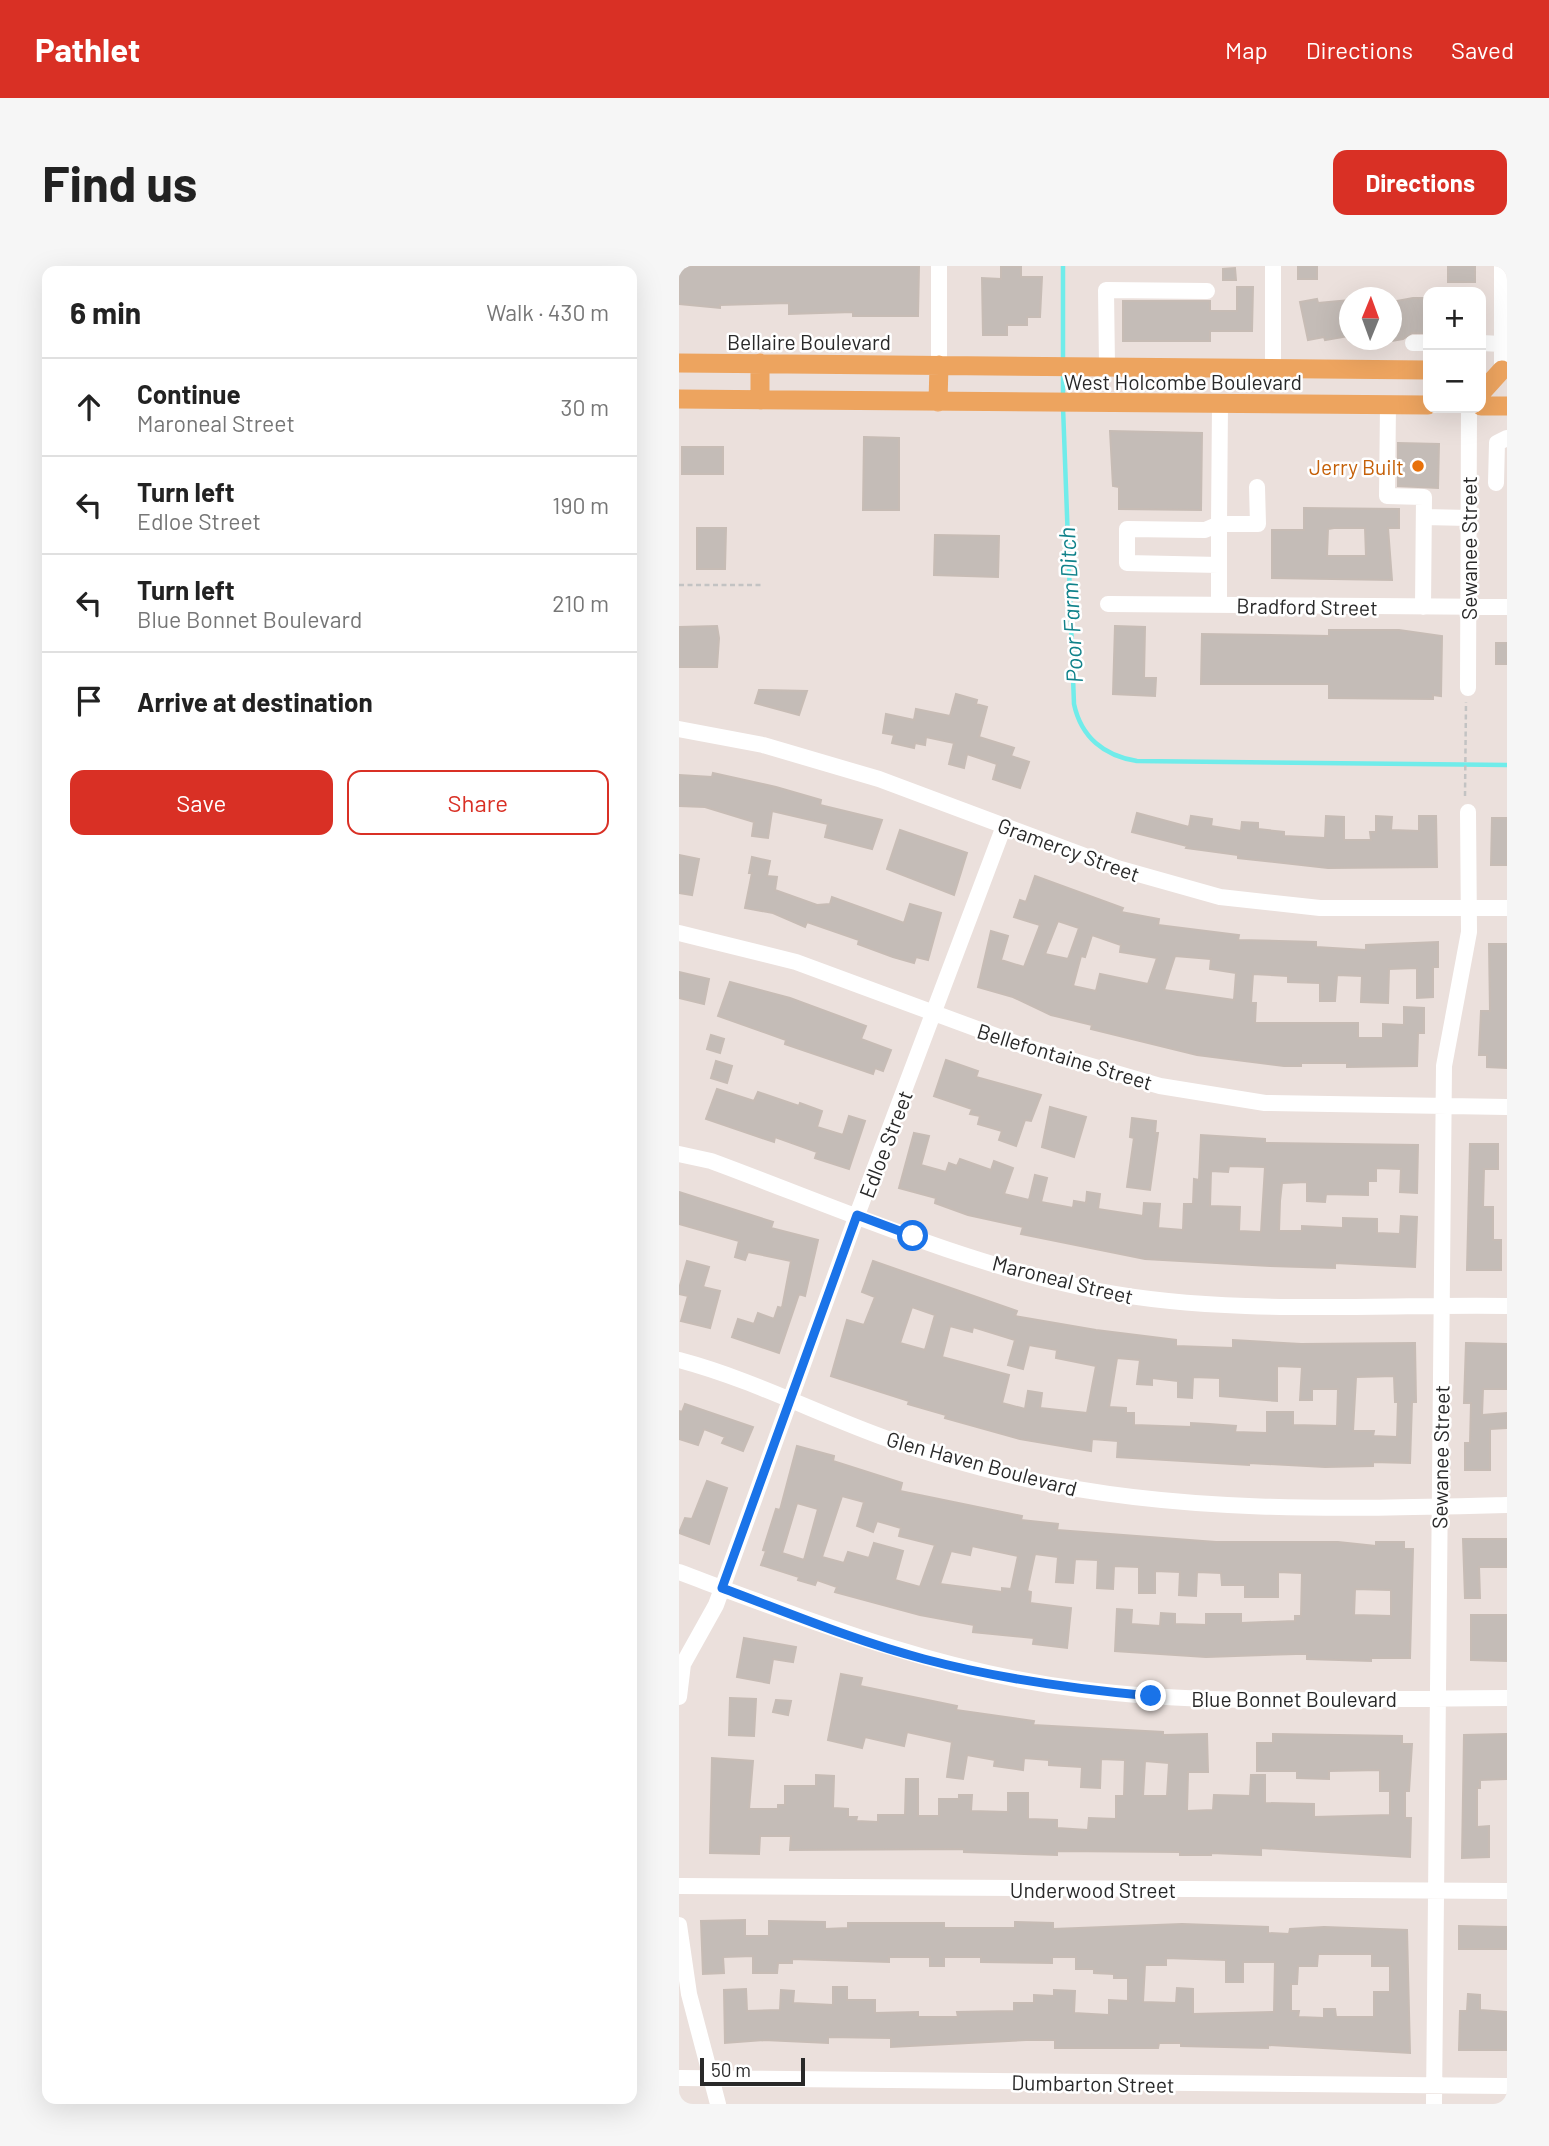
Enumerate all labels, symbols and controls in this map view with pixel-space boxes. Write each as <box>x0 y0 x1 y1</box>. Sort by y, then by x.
text: Pathlet <box>35 29 140 69</box>
text: Map <box>1225 35 1268 64</box>
text: Directions <box>1306 35 1413 64</box>
text: Saved <box>1451 35 1514 64</box>
button: Directions <box>1333 150 1507 215</box>
text: Find us <box>42 153 197 212</box>
north arrow <box>1339 287 1402 350</box>
map controls <box>1423 287 1486 413</box>
button: + <box>1423 287 1486 350</box>
text: 6 min <box>70 294 141 330</box>
text: Walk · 430 m <box>486 298 609 326</box>
street label: Bellaire Boulevard <box>727 329 891 354</box>
button: − <box>1423 350 1486 413</box>
street label: West Holcombe Boulevard <box>1064 369 1302 394</box>
text: Continue <box>137 378 241 409</box>
icon: ahead <box>70 388 108 426</box>
text: 30 m <box>561 393 609 421</box>
text: Maroneal Street <box>137 409 295 437</box>
place label: Jerry Built <box>1309 454 1404 479</box>
marker: Jerry Built <box>1410 458 1426 474</box>
text: Turn left <box>137 476 235 507</box>
street label: Sewanee Street <box>1456 476 1481 620</box>
icon: left <box>70 486 108 524</box>
text: 190 m <box>552 491 609 519</box>
text: Edloe Street <box>137 507 261 535</box>
water label: Poor Farm Ditch <box>1052 526 1088 684</box>
text: Turn left <box>137 574 235 605</box>
icon: left <box>70 584 108 622</box>
text: 210 m <box>552 589 609 617</box>
street label: Bradford Street <box>1236 592 1378 620</box>
text: Blue Bonnet Boulevard <box>137 605 362 633</box>
icon: arrive <box>70 682 108 720</box>
text: Arrive at destination <box>137 686 373 717</box>
button: Save <box>70 770 333 835</box>
button: Share <box>347 770 609 835</box>
street label: Gramercy Street <box>995 812 1143 886</box>
street label: Bellefontaine Street <box>974 1017 1156 1095</box>
street label: Edloe Street <box>853 1087 917 1201</box>
route start <box>897 1220 928 1251</box>
street label: Maroneal Street <box>990 1249 1136 1309</box>
street label: Sewanee Street <box>1426 1385 1454 1529</box>
street label: Glen Haven Boulevard <box>884 1426 1080 1500</box>
route end <box>1135 1680 1166 1711</box>
street label: Blue Bonnet Boulevard <box>1191 1686 1397 1711</box>
street label: Underwood Street <box>1010 1877 1176 1902</box>
scale bar <box>700 2055 805 2087</box>
text: 50 m <box>711 2058 751 2081</box>
street label: Dumbarton Street <box>1011 2069 1175 2097</box>

